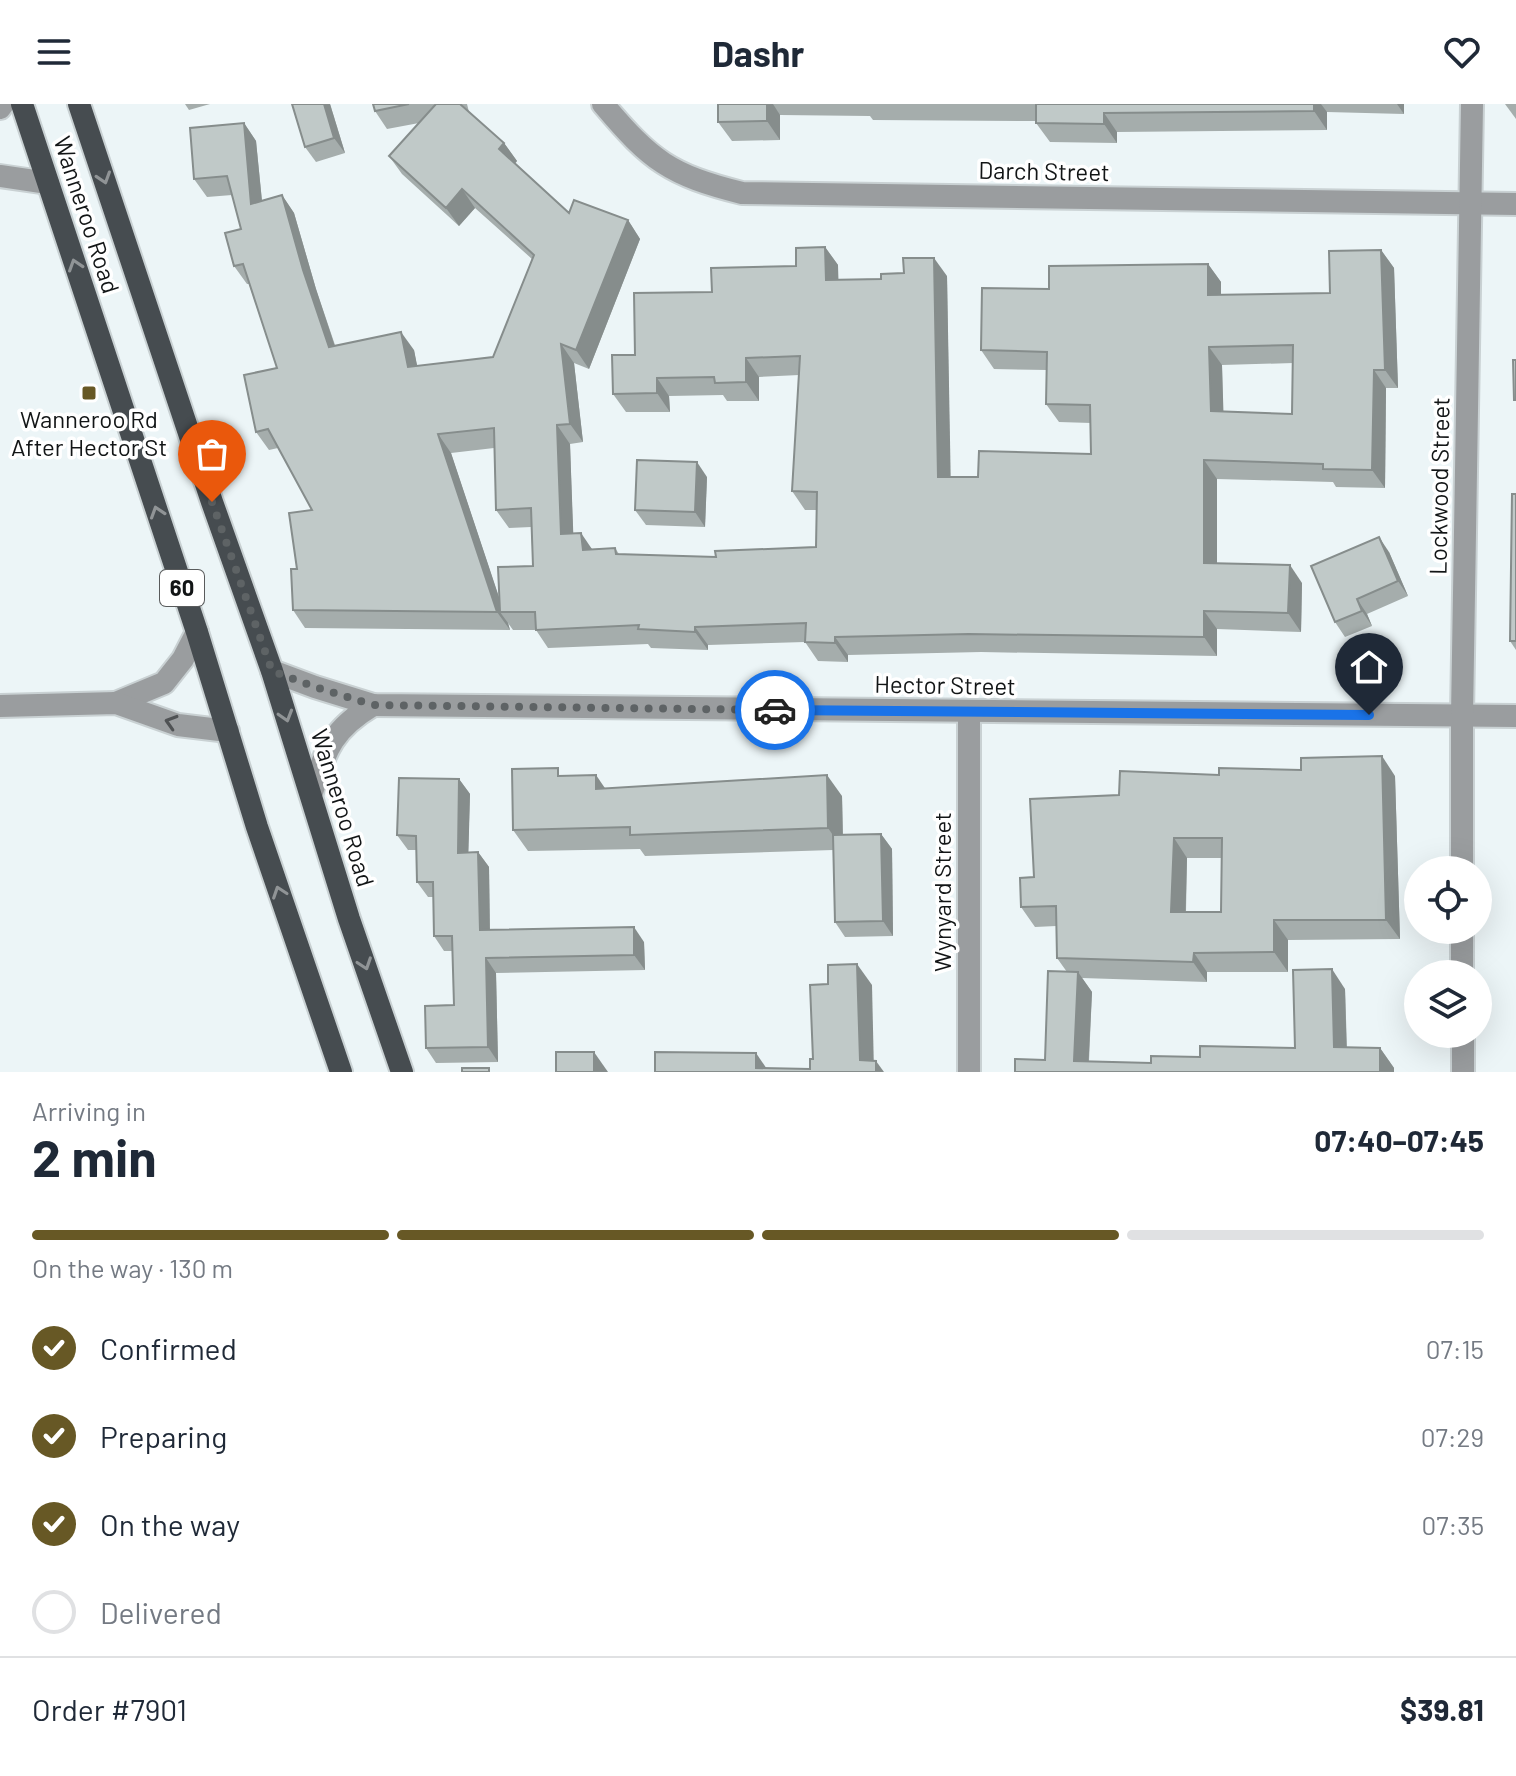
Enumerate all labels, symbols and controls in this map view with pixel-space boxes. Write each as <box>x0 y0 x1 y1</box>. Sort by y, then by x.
icon: menu <box>32 30 76 74</box>
icon: heart <box>1440 30 1484 74</box>
text: Dashr <box>712 31 804 74</box>
street label: Wanneroo Road <box>48 132 126 297</box>
street label: Darch Street <box>978 155 1110 186</box>
one-way arrow <box>94 170 110 184</box>
one-way arrow <box>68 258 84 272</box>
marker: Wanneroo Rd After Hector St <box>80 384 98 402</box>
street label: Lockwood Street <box>1422 397 1455 575</box>
place label: Wanneroo Rd After Hector St <box>11 404 167 461</box>
pin <box>178 420 246 502</box>
icon: bag <box>190 432 234 476</box>
one-way arrow <box>150 505 166 519</box>
road number: 60 <box>160 570 204 606</box>
pin <box>1335 633 1403 715</box>
icon: home <box>1347 645 1391 689</box>
street label: Hector Street <box>874 669 1016 700</box>
courier <box>735 670 815 750</box>
icon: car <box>753 688 797 732</box>
one-way arrow <box>277 708 293 722</box>
one-way arrow <box>165 715 178 731</box>
street label: Wanneroo Road <box>306 725 381 890</box>
street label: Wynyard Street <box>927 812 956 972</box>
map controls <box>1404 856 1492 1048</box>
button: locate <box>1404 856 1492 944</box>
one-way arrow <box>273 886 289 900</box>
one-way arrow <box>355 956 371 970</box>
button: layers <box>1404 960 1492 1048</box>
text: Arriving in <box>32 1095 146 1126</box>
text: 07:40–07:45 <box>1314 1122 1484 1158</box>
text: 2 min <box>32 1125 157 1187</box>
text: On the way · 130 m <box>32 1252 233 1283</box>
icon: check <box>32 1326 76 1370</box>
text: Confirmed <box>100 1330 237 1366</box>
text: 07:15 <box>1426 1333 1484 1364</box>
icon: check <box>32 1414 76 1458</box>
text: Preparing <box>100 1418 227 1454</box>
text: 07:29 <box>1421 1421 1484 1452</box>
icon: check <box>32 1502 76 1546</box>
text: On the way <box>100 1506 240 1542</box>
text: 07:35 <box>1421 1509 1484 1540</box>
text: Delivered <box>100 1594 222 1630</box>
text: Order #7901 <box>32 1691 187 1727</box>
text: $39.81 <box>1400 1691 1484 1727</box>

